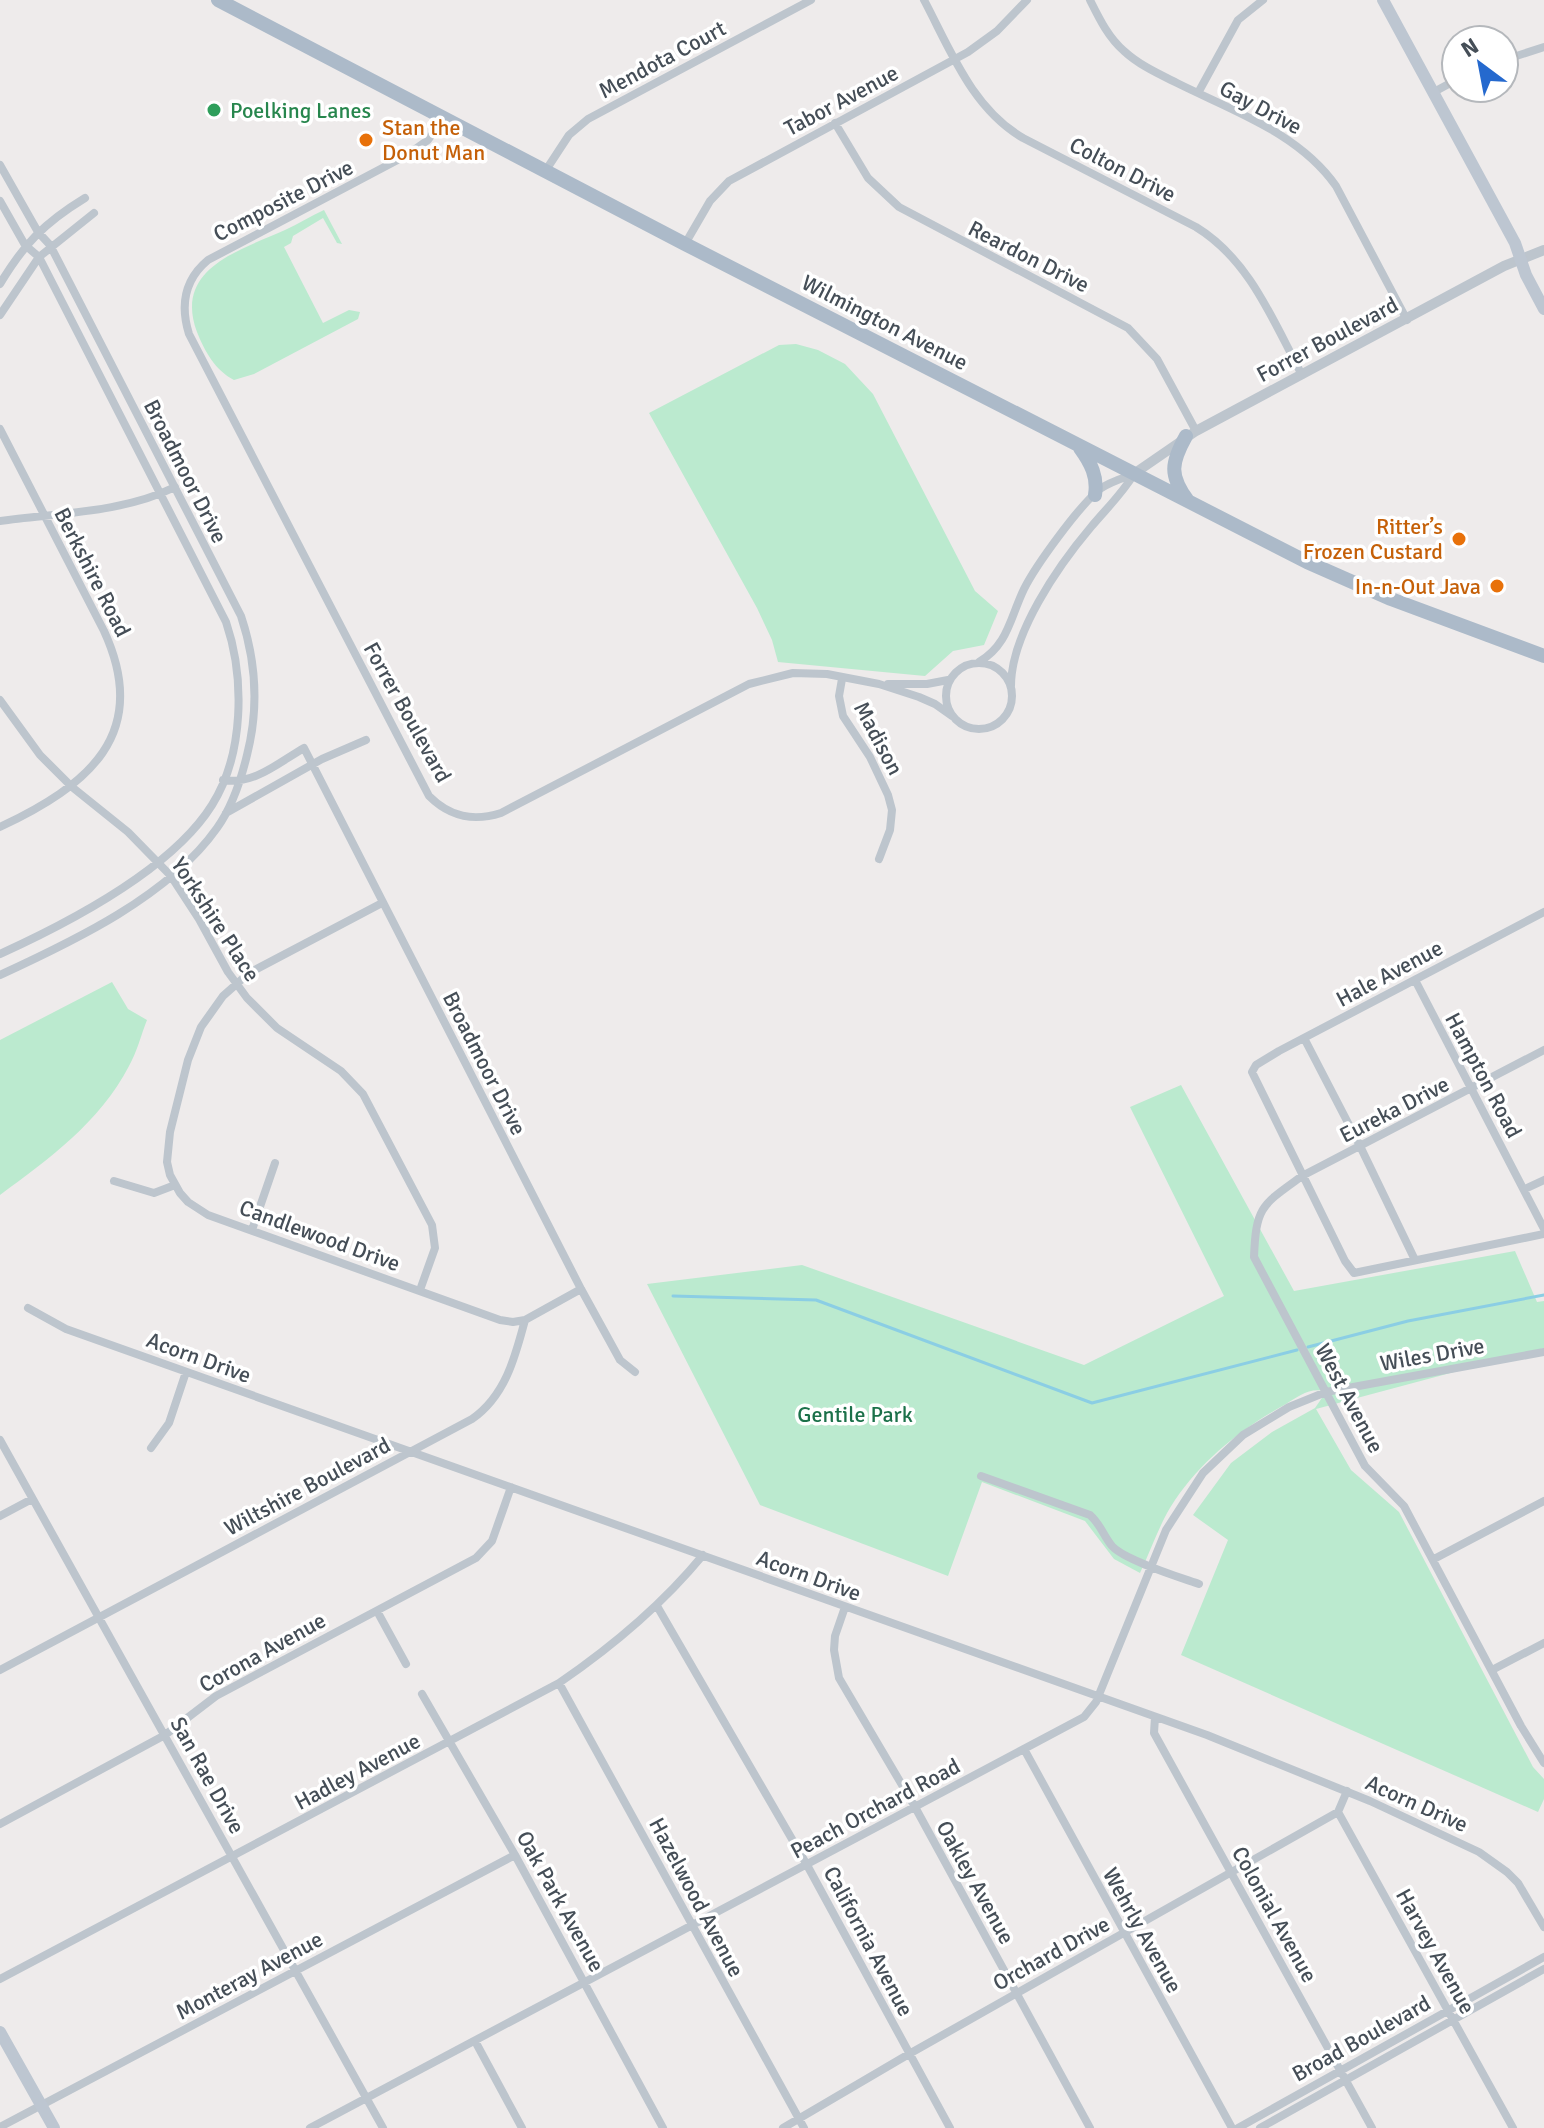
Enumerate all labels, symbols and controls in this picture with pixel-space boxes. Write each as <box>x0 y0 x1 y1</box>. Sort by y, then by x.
street label: Mendota Court <box>594 14 731 104</box>
north arrow <box>1440 24 1520 104</box>
text: N <box>1456 32 1483 63</box>
street label: Tabor Avenue <box>780 59 903 142</box>
street label: Gay Drive <box>1215 75 1307 140</box>
place label: Poelking Lanes <box>230 97 371 124</box>
marker: Poelking Lanes <box>205 101 223 119</box>
place label: Stan the Donut Man <box>382 114 485 166</box>
marker: Stan the Donut Man <box>357 131 375 149</box>
street label: Colton Drive <box>1065 131 1180 208</box>
street label: Composite Drive <box>209 154 358 247</box>
street label: Reardon Drive <box>964 214 1094 298</box>
street label: Wilmington Avenue <box>797 269 972 376</box>
street label: Forrer Boulevard <box>1252 291 1403 388</box>
street label: Broadmoor Drive <box>138 395 233 547</box>
street label: Berkshire Road <box>48 503 137 641</box>
place label: Ritter’s Frozen Custard <box>1303 513 1443 565</box>
marker: Ritter’s Frozen Custard <box>1450 530 1468 548</box>
place label: In-n-Out Java <box>1355 573 1481 600</box>
marker: In-n-Out Java <box>1488 577 1506 595</box>
street label: Forrer Boulevard <box>358 637 457 787</box>
street label: Madison <box>848 697 909 780</box>
street label: Yorkshire Place <box>165 852 266 986</box>
street label: Hale Avenue <box>1331 934 1447 1013</box>
street label: Broadmoor Drive <box>437 987 532 1139</box>
street label: Hampton Road <box>1439 1008 1528 1143</box>
street label: Eureka Drive <box>1335 1070 1453 1149</box>
street label: Candlewood Drive <box>236 1194 404 1277</box>
street label: Acorn Drive <box>143 1326 255 1389</box>
street label: Wiles Drive <box>1378 1332 1486 1377</box>
street label: West Avenue <box>1310 1339 1390 1457</box>
park label: Gentile Park <box>797 1401 913 1428</box>
street label: Wiltshire Boulevard <box>220 1431 395 1542</box>
street label: Acorn Drive <box>753 1544 865 1607</box>
street label: Corona Avenue <box>194 1607 330 1698</box>
street label: San Rae Drive <box>164 1712 251 1838</box>
street label: Hadley Avenue <box>290 1727 425 1816</box>
street label: Peach Orchard Road <box>786 1752 965 1865</box>
street label: Acorn Drive <box>1361 1769 1472 1838</box>
street label: Hazelwood Avenue <box>643 1813 750 1982</box>
street label: Oakley Avenue <box>931 1816 1021 1949</box>
street label: Oak Park Avenue <box>511 1826 610 1977</box>
street label: Colonial Avenue <box>1226 1841 1323 1987</box>
street label: California Avenue <box>818 1862 919 2021</box>
street label: Wehrly Avenue <box>1097 1863 1188 1998</box>
street label: Harvey Avenue <box>1390 1884 1481 2019</box>
street label: Orchard Drive <box>988 1910 1114 1997</box>
street label: Monteray Avenue <box>171 1925 327 2026</box>
street label: Broad Boulevard <box>1287 1989 1435 2088</box>

